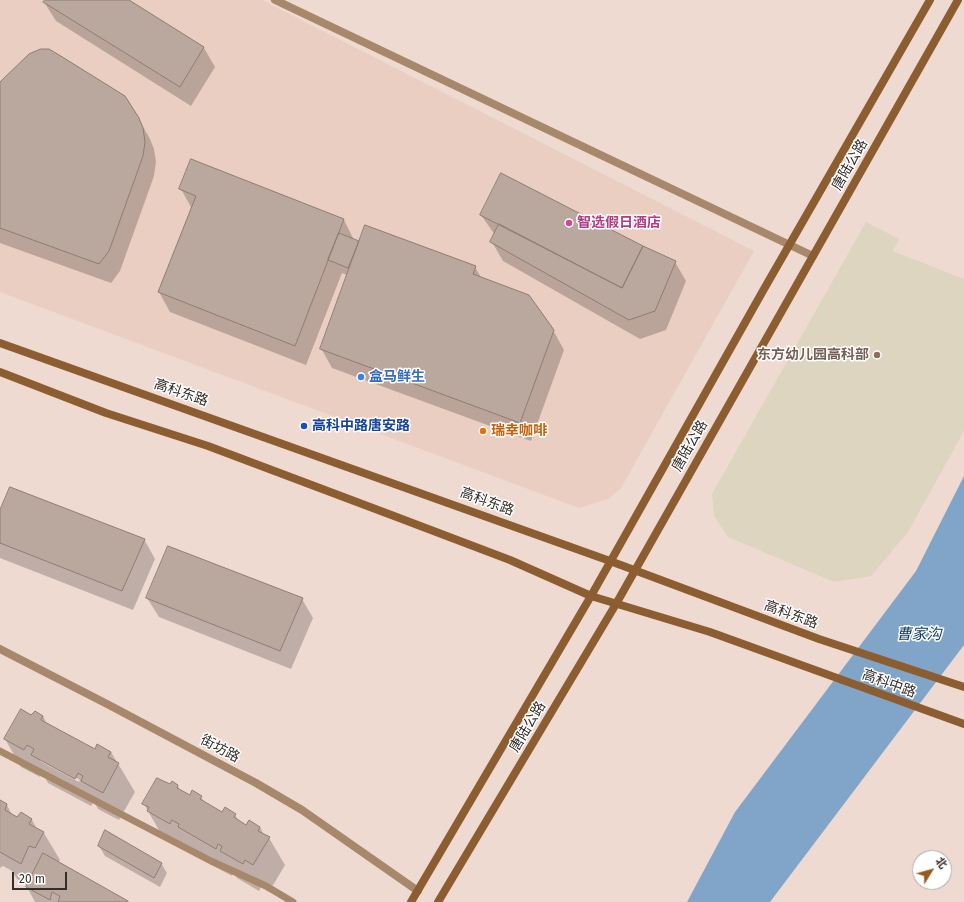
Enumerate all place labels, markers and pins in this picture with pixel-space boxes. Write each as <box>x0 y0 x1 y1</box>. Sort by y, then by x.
place label: 智选假日酒店 <box>577 215 661 231</box>
marker: 智选假日酒店 <box>564 218 574 228</box>
place label: 东方幼儿园高科部 <box>757 347 869 363</box>
marker: 东方幼儿园高科部 <box>872 350 882 360</box>
place label: 盒马鲜生 <box>369 369 425 385</box>
marker: 盒马鲜生 <box>356 372 366 382</box>
place label: 高科中路唐安路 <box>312 418 410 434</box>
marker: 高科中路唐安路 <box>299 421 309 431</box>
place label: 瑞幸咖啡 <box>491 423 547 439</box>
marker: 瑞幸咖啡 <box>478 426 488 436</box>

